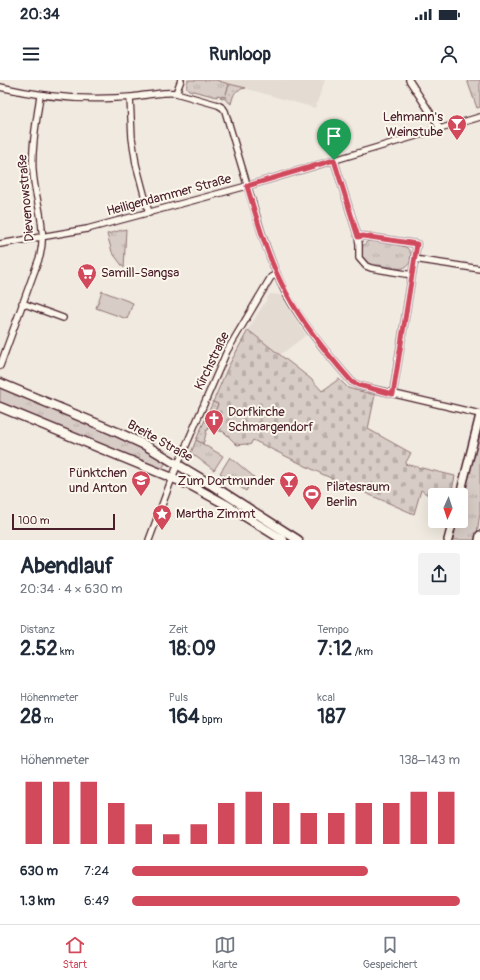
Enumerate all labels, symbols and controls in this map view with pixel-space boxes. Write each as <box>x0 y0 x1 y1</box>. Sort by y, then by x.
text: 20:34 <box>20 5 60 24</box>
icon: menu <box>20 43 42 65</box>
text: Runloop <box>209 43 271 66</box>
icon: person <box>438 43 460 65</box>
place label: Lehmann's Weinstube <box>383 109 444 140</box>
bar icon: Lehmann's Weinstube <box>446 113 468 141</box>
pin <box>317 119 351 160</box>
icon: arrive <box>323 125 345 147</box>
street label: Dievenowstraße <box>14 153 38 242</box>
street label: Heiligendammer Straße <box>105 171 234 219</box>
supermarket icon: Samill-Sangsa <box>76 262 98 290</box>
place label: Samill-Sangsa <box>101 265 179 281</box>
street label: Kirchstraße <box>191 329 233 393</box>
place label: Dorfkirche Schmargendorf <box>228 404 314 435</box>
church icon: Dorfkirche Schmargendorf <box>203 408 225 436</box>
street label: Breite Straße <box>125 417 196 466</box>
place label: Pünktchen und Anton <box>69 465 127 496</box>
school or university icon: Pünktchen und Anton <box>130 469 152 497</box>
bar icon: Zum Dortmunder <box>278 470 300 498</box>
place label: Zum Dortmunder <box>178 473 275 489</box>
place label: Pilatesraum Berlin <box>326 479 390 510</box>
sports icon: Pilatesraum Berlin <box>301 483 323 511</box>
north arrow <box>428 488 468 528</box>
map controls <box>428 488 468 528</box>
place icon: Martha Zimmt <box>151 503 173 531</box>
place label: Martha Zimmt <box>176 506 256 522</box>
scale bar <box>12 512 115 531</box>
text: 100 m <box>18 514 49 527</box>
text: Abendlauf <box>20 552 114 580</box>
button: share <box>418 553 460 595</box>
text: 20:34 · 4 × 630 m <box>20 581 123 597</box>
text: Distanz <box>20 623 55 636</box>
text: Zeit <box>169 623 188 636</box>
text: Tempo <box>317 623 349 636</box>
text: 2.52 <box>20 636 58 661</box>
text: 18:09 <box>169 636 216 661</box>
text: 7:12 <box>317 636 352 661</box>
text: km <box>58 645 74 658</box>
text: /km <box>352 645 373 658</box>
text: Höhenmeter <box>20 691 79 704</box>
text: Puls <box>169 691 188 704</box>
text: kcal <box>317 691 335 704</box>
text: 28 <box>20 704 41 729</box>
text: 164 <box>169 704 200 729</box>
text: 187 <box>317 704 346 729</box>
text: m <box>41 713 53 726</box>
text: bpm <box>200 713 222 726</box>
text: Höhenmeter <box>20 752 89 768</box>
text: 138–143 m <box>399 752 460 768</box>
text: 630 m <box>20 863 58 879</box>
text: 7:24 <box>84 863 109 879</box>
text: 1.3 km <box>20 893 55 909</box>
text: 6:49 <box>84 893 109 909</box>
tab: Start <box>63 934 87 971</box>
tab: Karte <box>212 934 238 971</box>
tab: Gespeichert <box>363 934 417 971</box>

